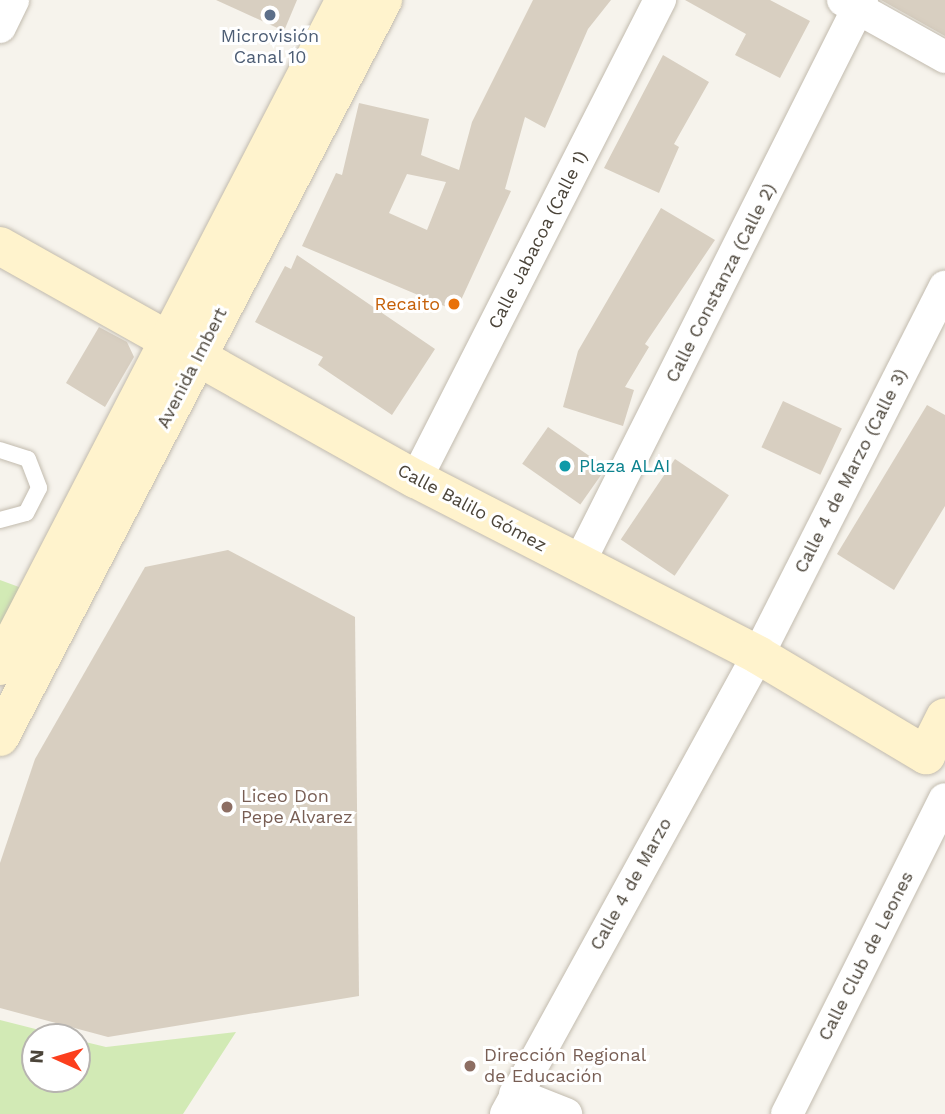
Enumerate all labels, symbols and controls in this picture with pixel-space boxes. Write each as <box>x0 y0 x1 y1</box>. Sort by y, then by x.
marker: Microvisión Canal 10 <box>262 7 278 23</box>
place label: Microvisión Canal 10 <box>221 26 319 68</box>
street label: Calle Jabacoa (Calle 1) <box>483 147 593 333</box>
street label: Calle Constanza (Calle 2) <box>661 180 781 386</box>
place label: Recaito <box>375 293 440 315</box>
marker: Recaito <box>446 296 462 312</box>
street label: Avenida Imbert <box>152 304 232 432</box>
street label: Calle 4 de Marzo (Calle 3) <box>790 365 912 577</box>
place label: Plaza ALAI <box>579 455 671 477</box>
marker: Plaza ALAI <box>557 458 573 474</box>
street label: Calle Balilo Gómez <box>394 460 550 556</box>
place label: Liceo Don Pepe Alvarez <box>241 786 353 828</box>
marker: Liceo Don Pepe Alvarez <box>219 799 235 815</box>
street label: Calle 4 de Marzo <box>586 814 676 954</box>
street label: Calle Club de Leones <box>814 868 918 1044</box>
north arrow <box>21 1023 91 1093</box>
place label: Dirección Regional de Educación <box>484 1045 646 1088</box>
text: N <box>25 1049 49 1064</box>
marker: Dirección Regional de Educación <box>462 1058 478 1074</box>

